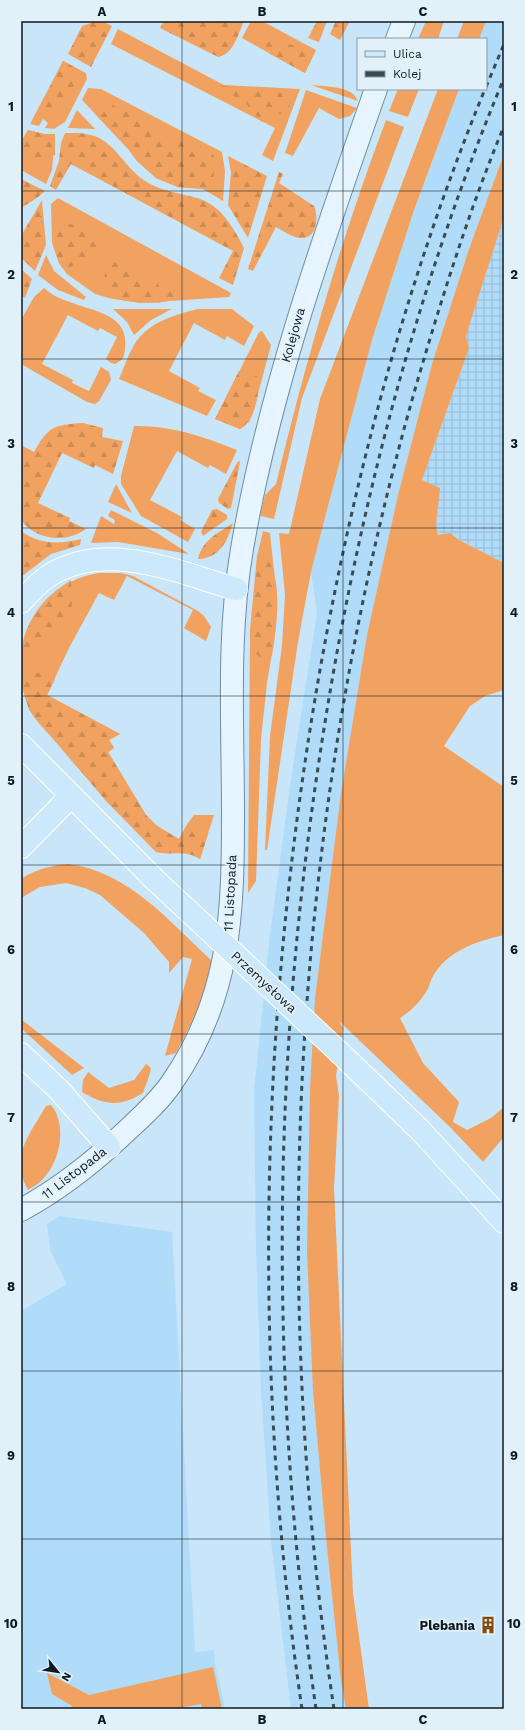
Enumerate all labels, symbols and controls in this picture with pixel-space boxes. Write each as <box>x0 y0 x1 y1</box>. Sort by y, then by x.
text: A <box>98 4 107 19</box>
text: B <box>258 4 267 19</box>
text: C <box>419 4 428 19</box>
legend <box>357 38 487 90</box>
text: Ulica <box>393 47 422 61</box>
text: Kolej <box>393 67 421 81</box>
text: 1 <box>8 99 14 114</box>
text: 1 <box>511 99 517 114</box>
text: 2 <box>7 267 15 282</box>
text: 2 <box>510 267 518 282</box>
street label: Kolejowa <box>278 305 308 364</box>
text: 3 <box>7 436 15 451</box>
text: 3 <box>510 436 518 451</box>
text: 4 <box>7 605 16 620</box>
text: 4 <box>510 605 519 620</box>
text: 5 <box>7 773 15 788</box>
text: 5 <box>510 773 518 788</box>
street label: 11 Listopada <box>220 854 240 932</box>
text: 6 <box>7 942 15 957</box>
text: 6 <box>510 942 518 957</box>
street label: Przemysłowa <box>228 948 300 1016</box>
text: 7 <box>7 1110 15 1125</box>
text: 7 <box>510 1110 518 1125</box>
street label: 11 Listopada <box>39 1143 110 1202</box>
text: 8 <box>7 1279 15 1294</box>
text: 8 <box>510 1279 518 1294</box>
text: 9 <box>7 1448 15 1463</box>
text: 9 <box>510 1448 518 1463</box>
building icon: Plebania <box>478 1615 498 1635</box>
text: 10 <box>4 1616 18 1631</box>
text: 10 <box>507 1616 521 1631</box>
place label: Plebania <box>420 1618 475 1633</box>
north arrow <box>38 1652 78 1692</box>
text: N <box>59 1670 74 1684</box>
text: A <box>98 1712 107 1727</box>
text: B <box>258 1712 267 1727</box>
text: C <box>419 1712 428 1727</box>

